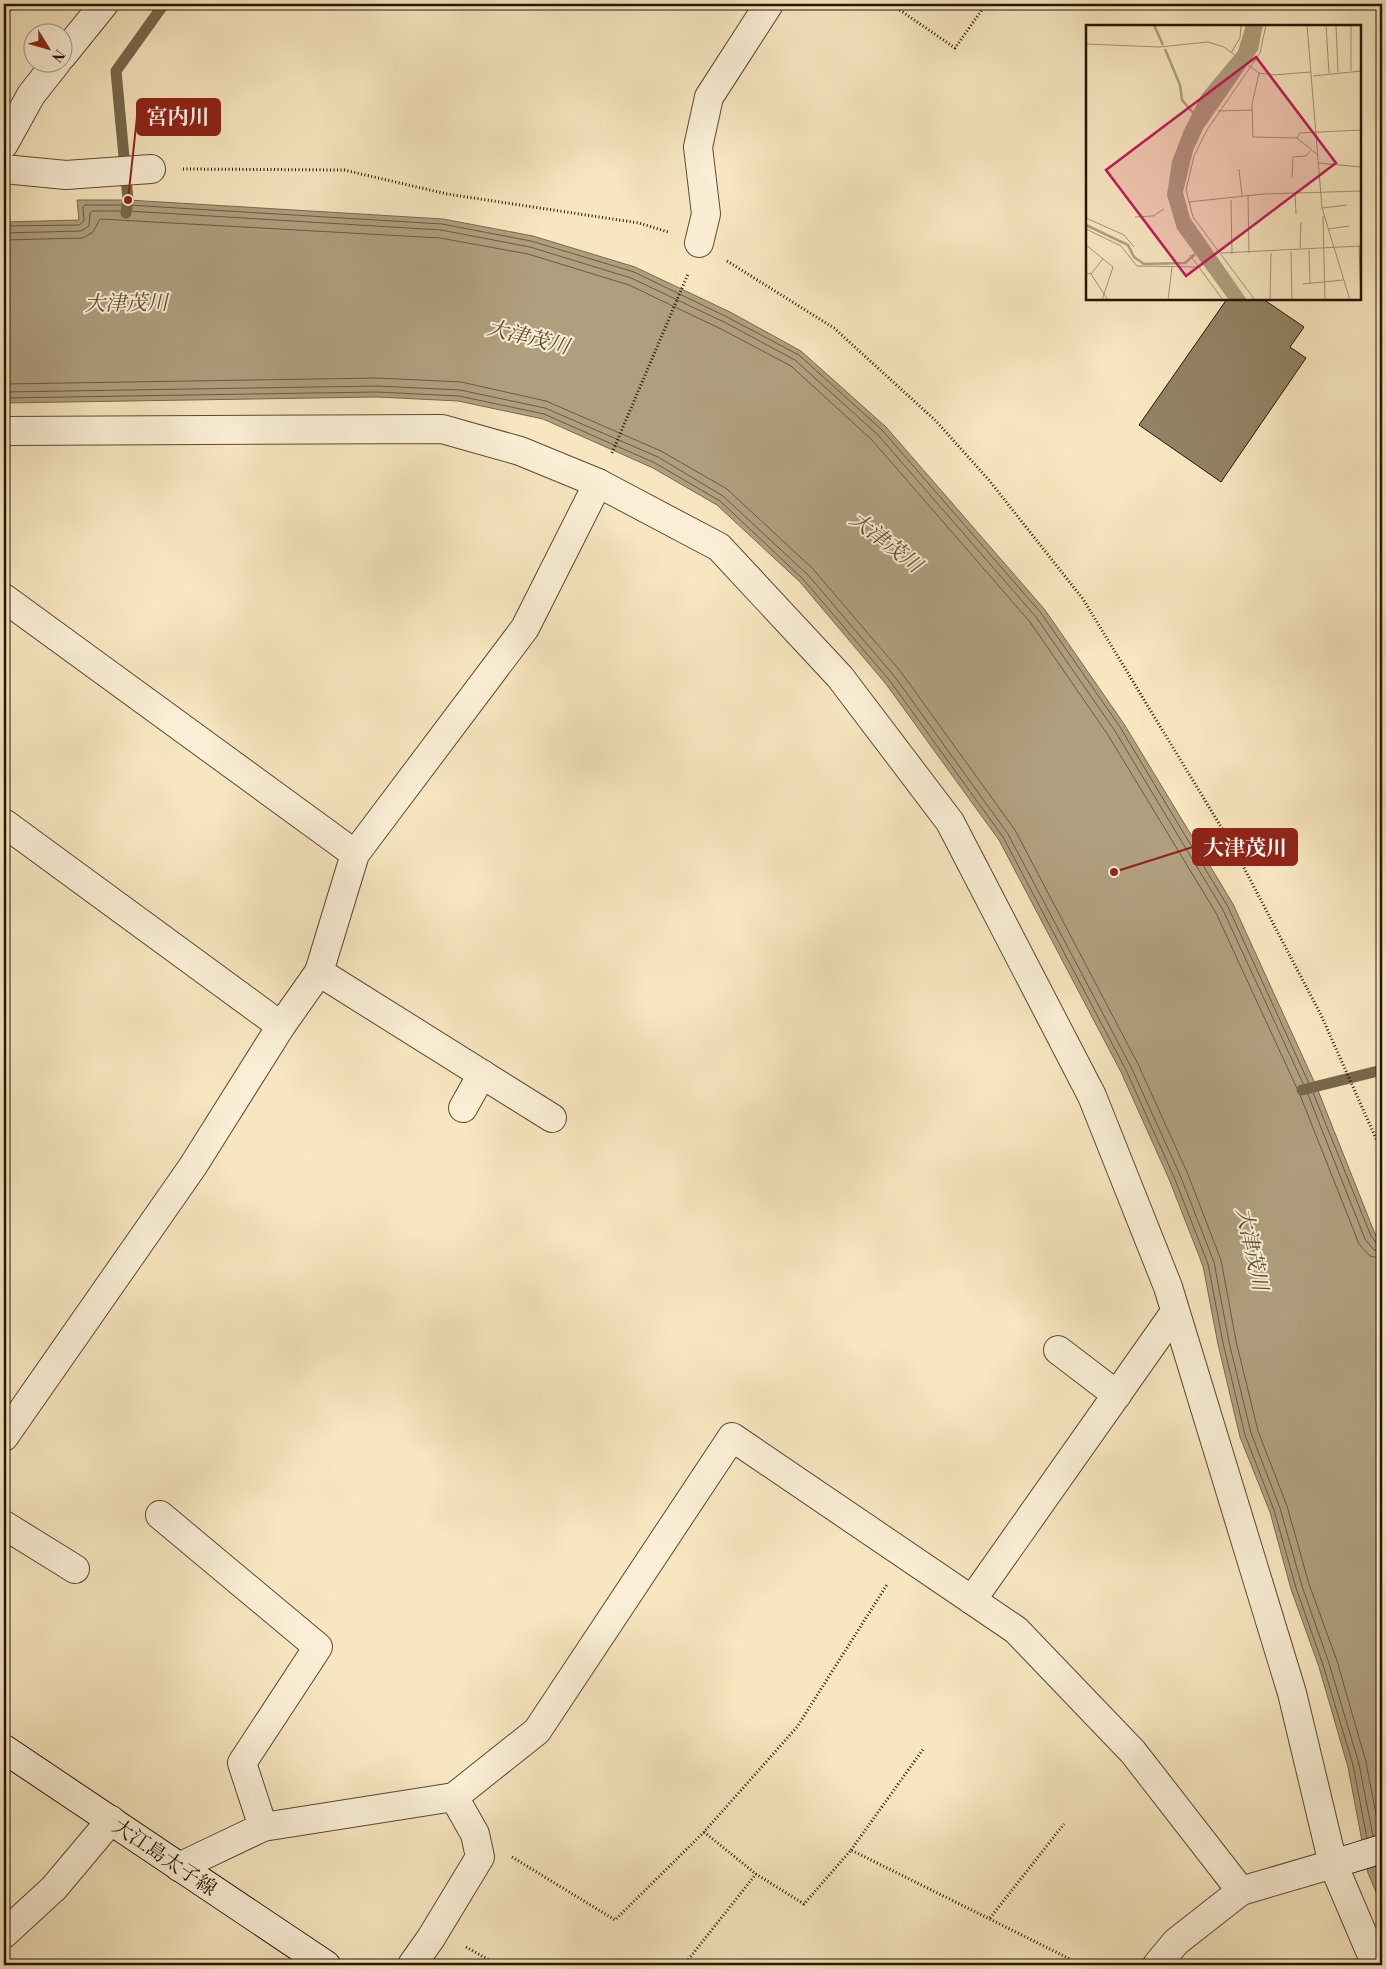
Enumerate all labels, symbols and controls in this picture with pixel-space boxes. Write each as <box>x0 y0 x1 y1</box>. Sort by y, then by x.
north arrow <box>22 22 72 72</box>
inset map <box>1086 25 1361 300</box>
text: N <box>47 45 68 65</box>
callout: 宮内川 <box>137 99 220 135</box>
text: 宮内川 <box>147 105 210 131</box>
water label: 大津茂川 <box>84 290 170 318</box>
water label: 大津茂川 <box>484 315 574 361</box>
water label: 大津茂川 <box>844 507 928 580</box>
callout: 大津茂川 <box>1193 829 1297 865</box>
text: 大津茂川 <box>1203 836 1287 862</box>
water label: 大津茂川 <box>1230 1205 1273 1295</box>
street label: 大江島太子線 <box>107 1814 221 1902</box>

